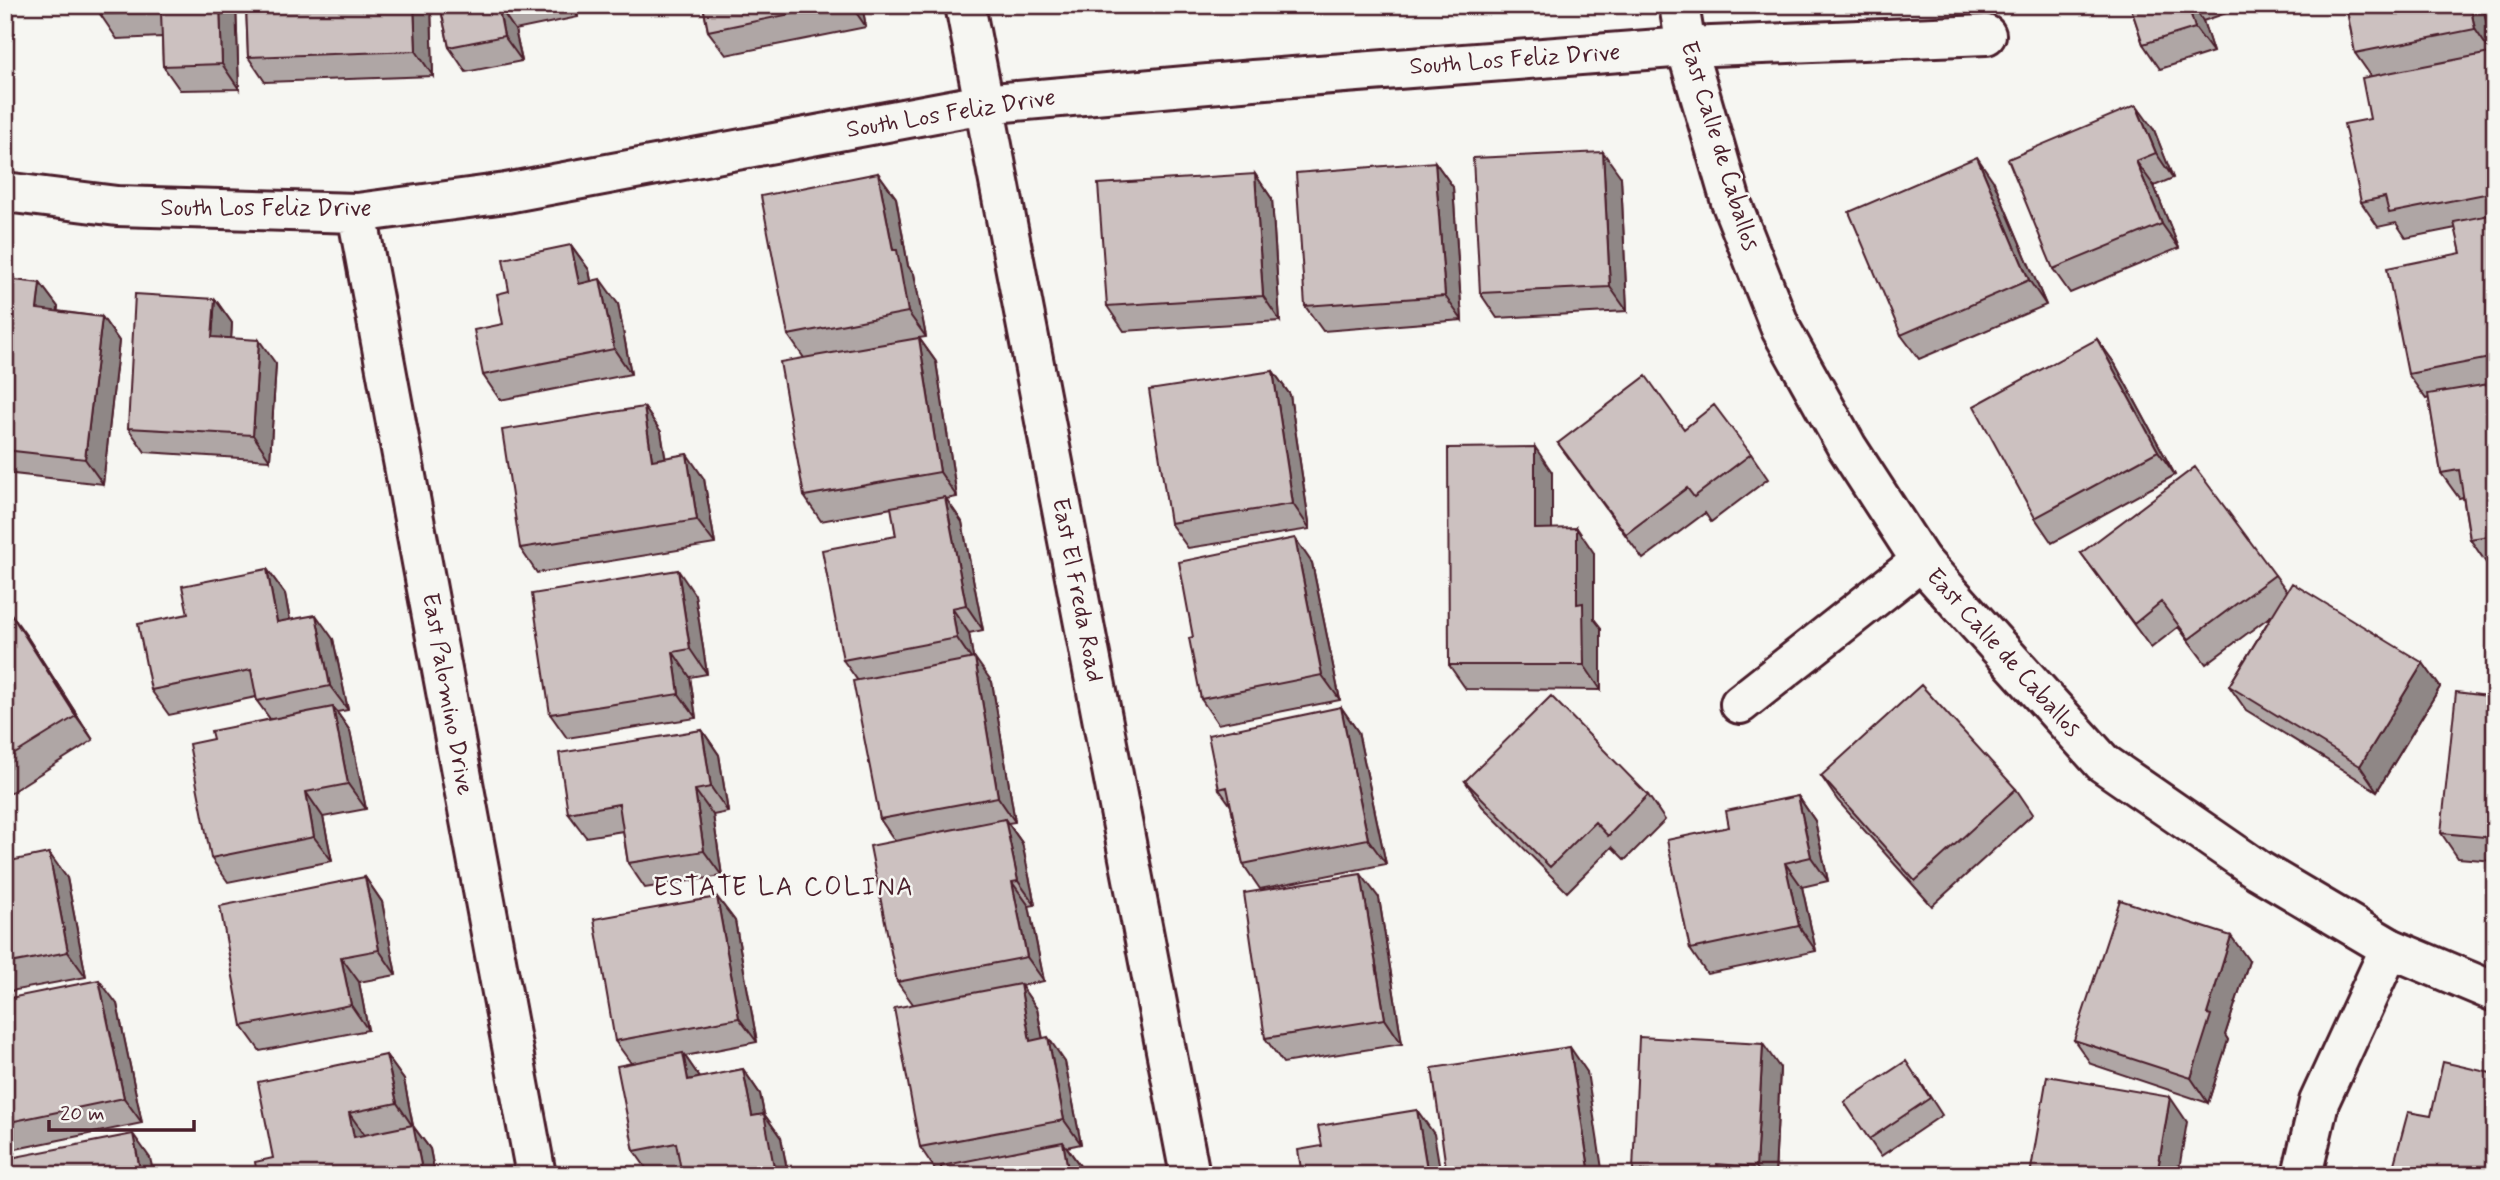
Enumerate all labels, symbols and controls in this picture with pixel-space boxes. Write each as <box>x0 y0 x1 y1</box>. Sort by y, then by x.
street label: South Los Feliz Drive <box>1408 37 1622 83</box>
street label: East Calle de Caballos <box>1672 38 1766 254</box>
street label: South Los Feliz Drive <box>844 82 1058 146</box>
street label: South Los Feliz Drive <box>160 193 372 224</box>
street label: East El Freda Road <box>1044 495 1110 685</box>
street label: East Calle de Caballos <box>1919 562 2087 744</box>
street label: East Palomino Drive <box>414 590 480 798</box>
district label: ESTATE LA COLINA <box>653 871 915 905</box>
scale bar <box>49 1089 194 1133</box>
text: 20 m <box>60 1100 105 1128</box>

